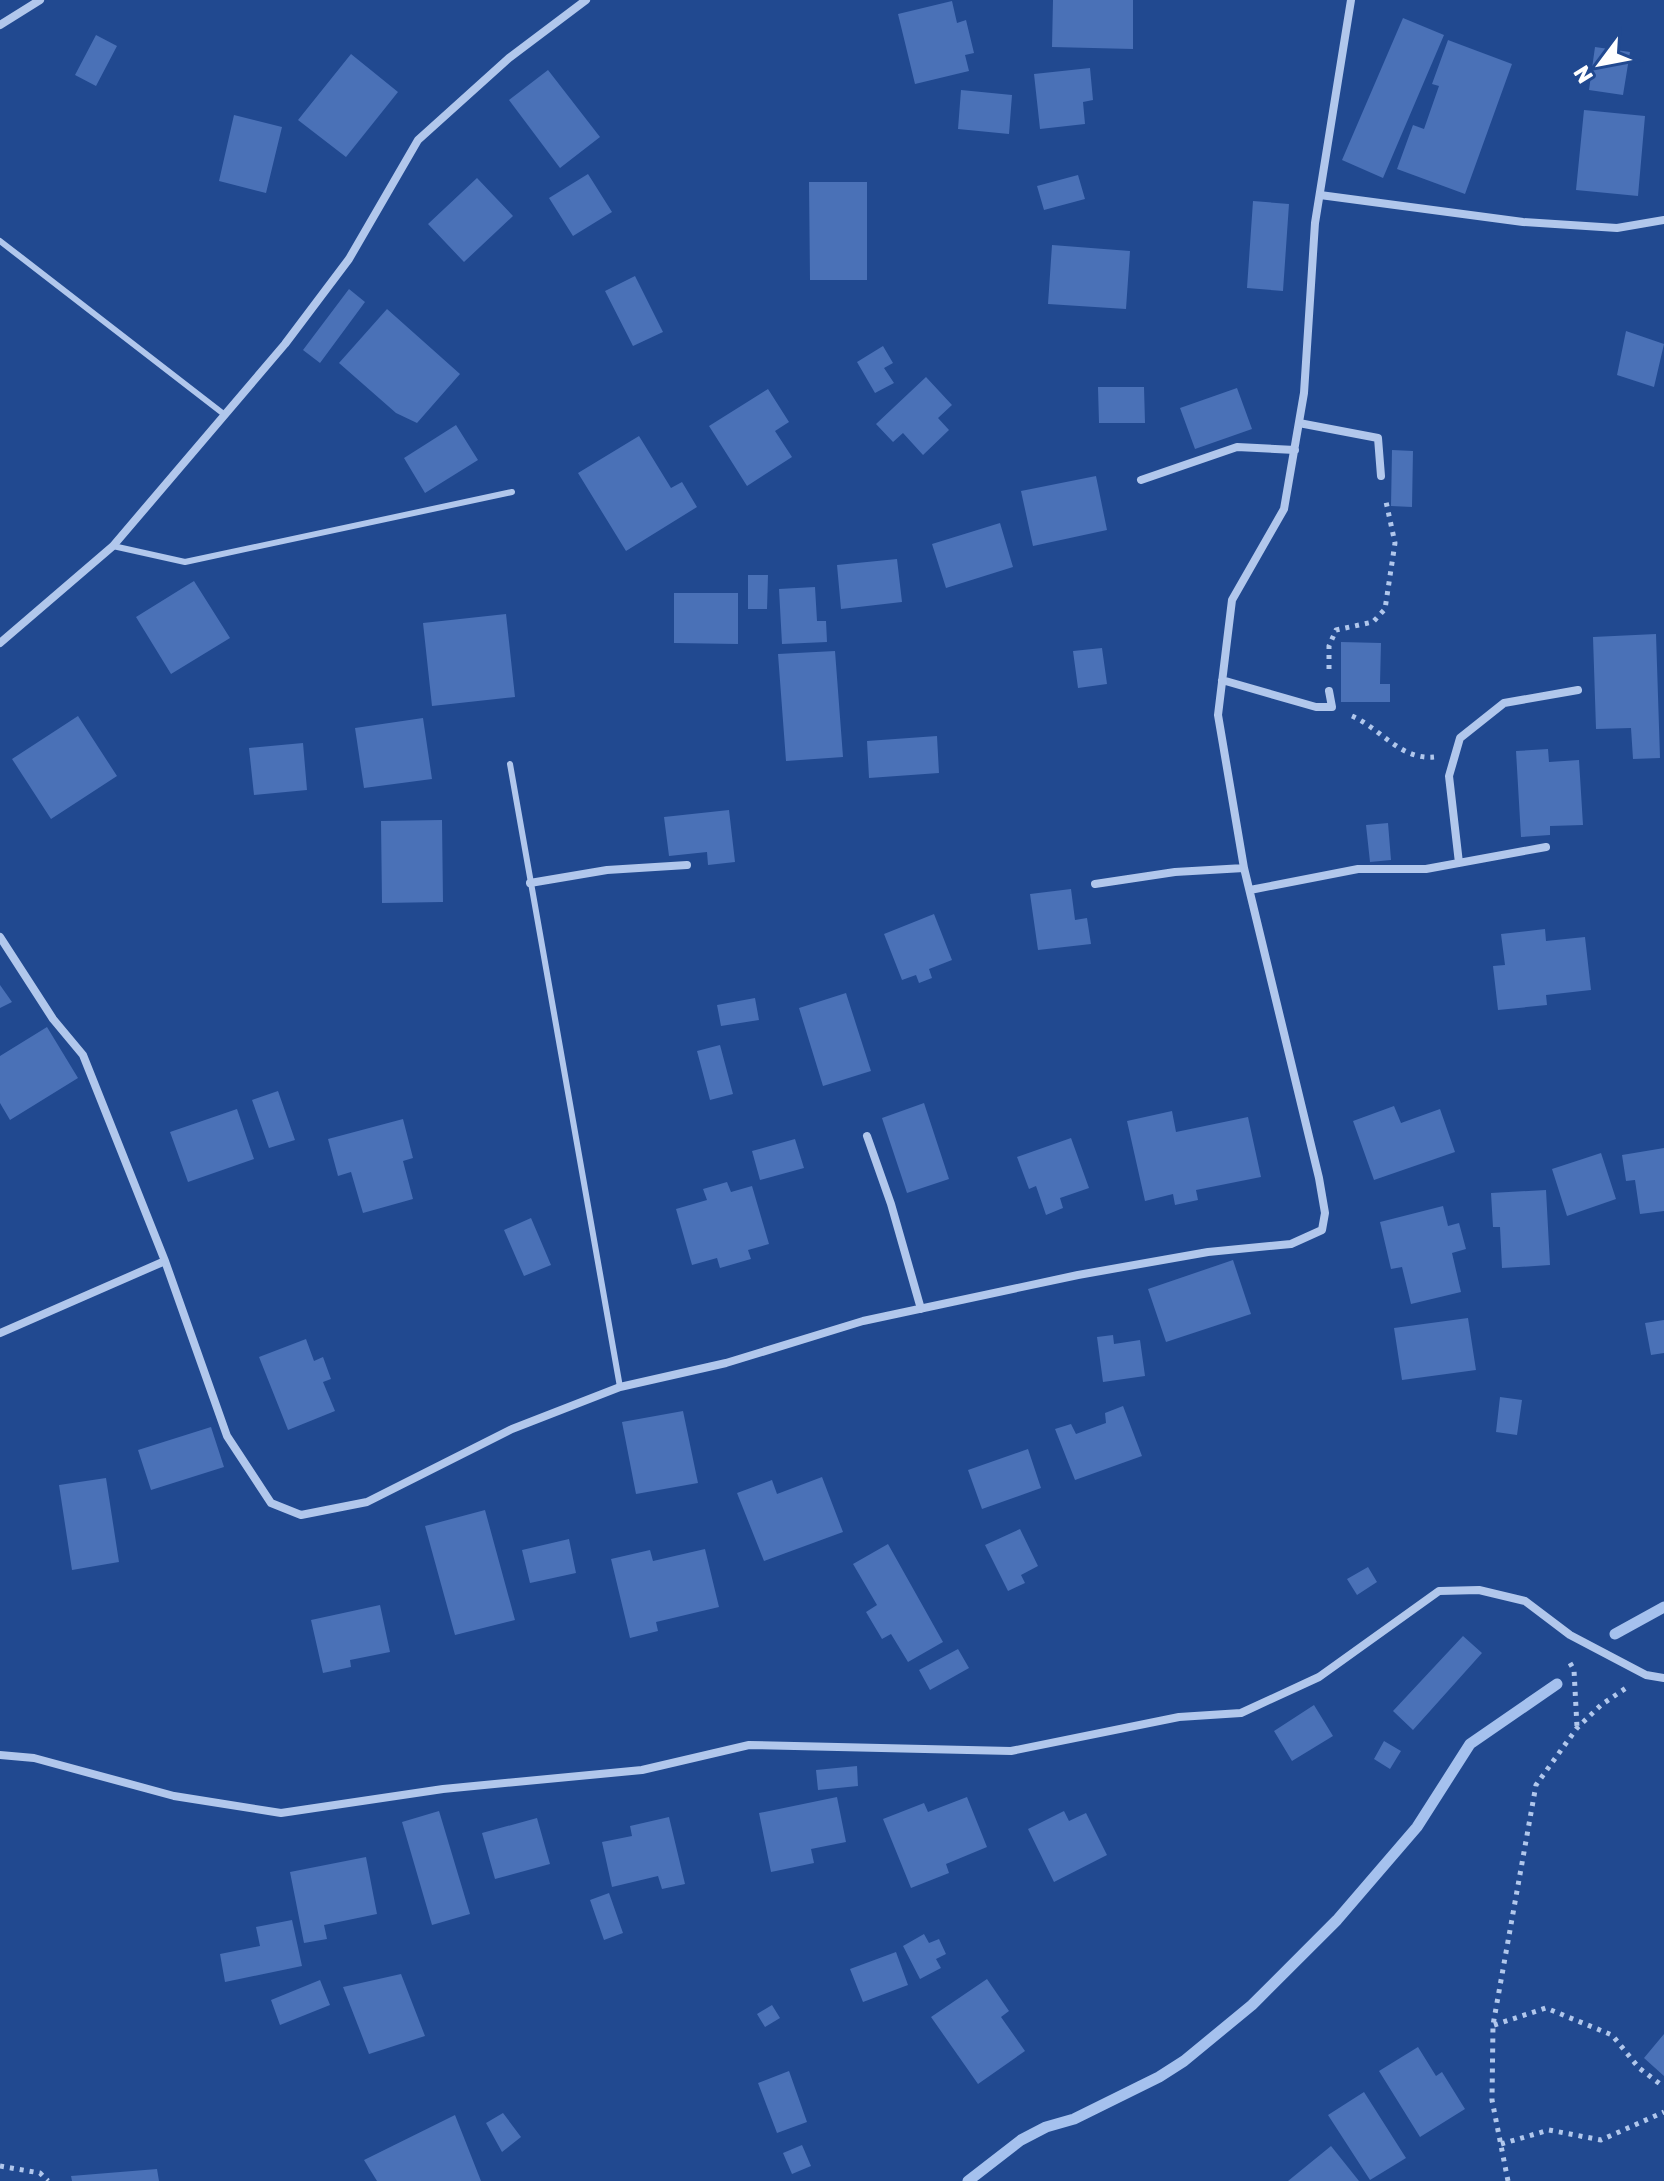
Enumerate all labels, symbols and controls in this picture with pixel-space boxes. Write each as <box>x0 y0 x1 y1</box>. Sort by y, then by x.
north arrow <box>1560 24 1640 104</box>
text: N <box>1568 60 1599 88</box>

